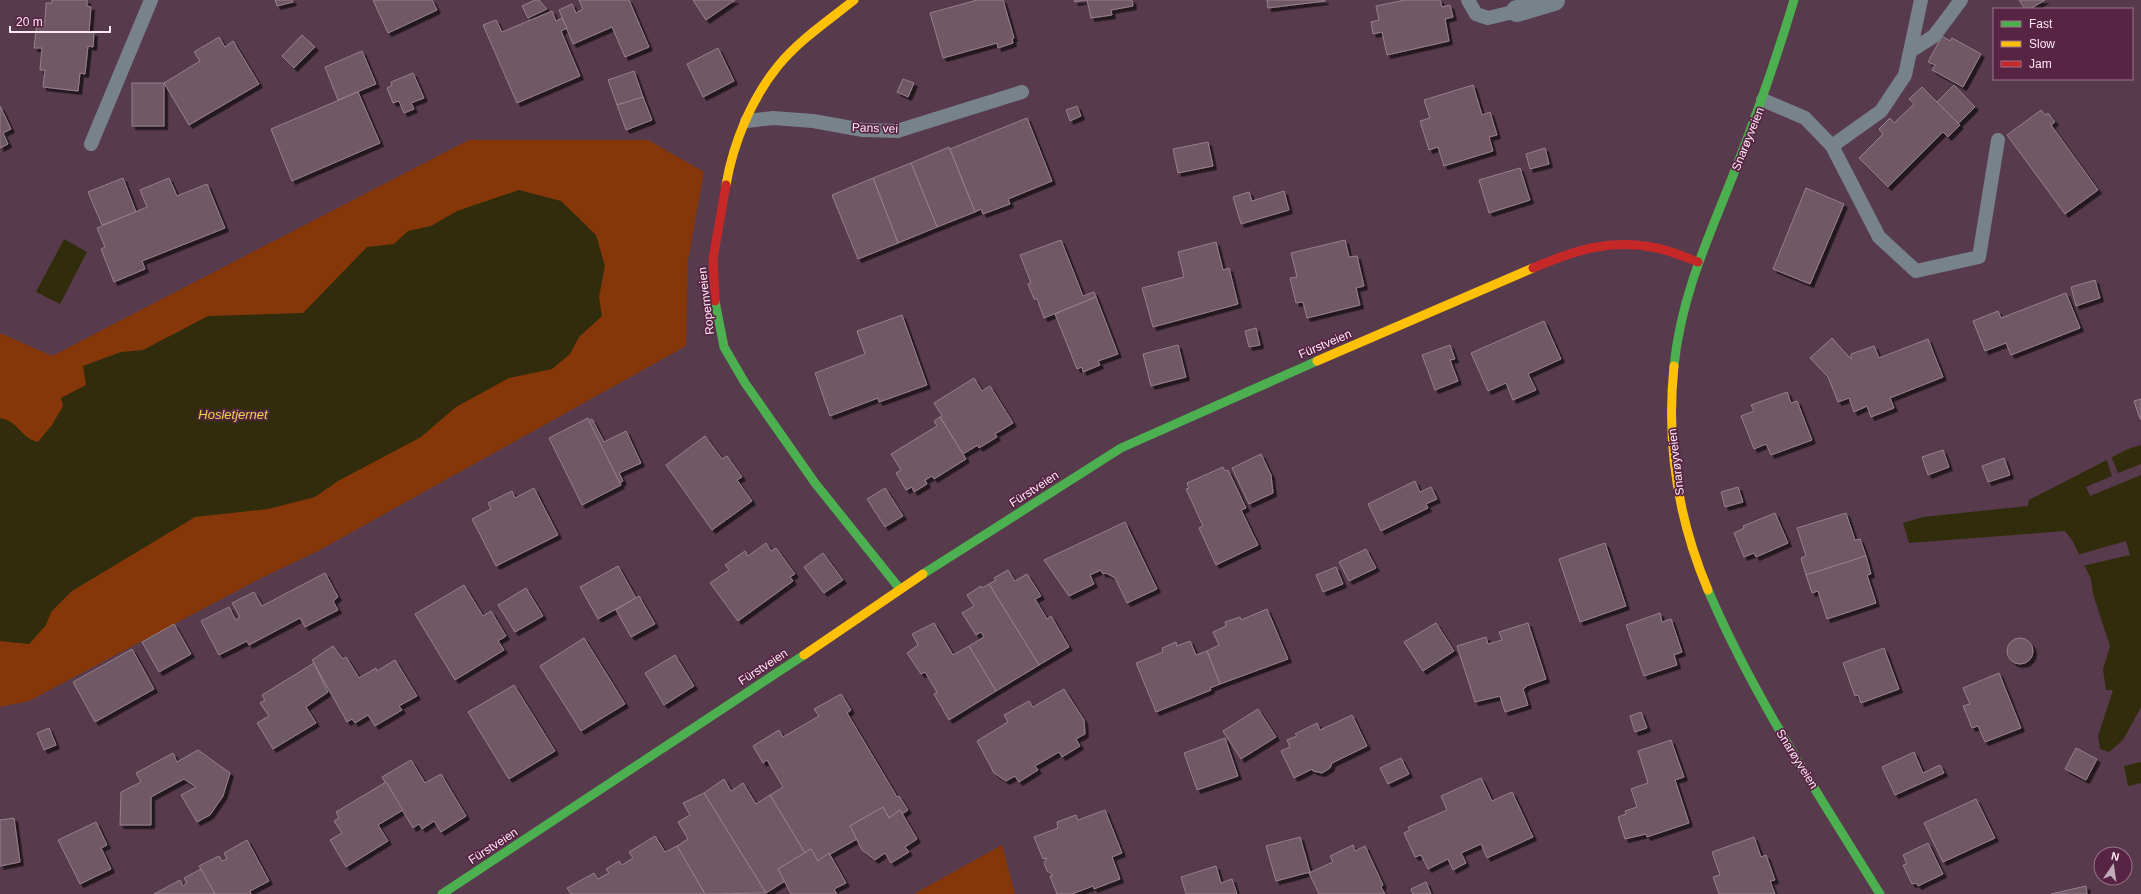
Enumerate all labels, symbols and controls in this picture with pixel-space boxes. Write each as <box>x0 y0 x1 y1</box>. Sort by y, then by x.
scale bar <box>10 8 110 34</box>
legend <box>1993 8 2133 80</box>
text: 20 m <box>16 15 43 29</box>
text: Fast <box>2029 17 2053 31</box>
text: Slow <box>2029 37 2055 51</box>
text: Jam <box>2029 57 2052 71</box>
street label: Snarøyveien <box>1729 105 1767 173</box>
street label: Pans vei <box>852 120 898 136</box>
street label: Ropernveien <box>695 266 717 336</box>
street label: Fürstveien <box>1296 327 1354 361</box>
water label: Hosletjernet <box>198 407 269 422</box>
street label: Snarøyveien <box>1665 428 1687 496</box>
street label: Fürstveien <box>1007 468 1061 510</box>
street label: Fürstveien <box>736 646 790 688</box>
street label: Snarøyveien <box>1773 727 1821 791</box>
street label: Fürstveien <box>466 825 520 867</box>
north arrow <box>2093 846 2133 886</box>
text: N <box>2110 850 2121 863</box>

